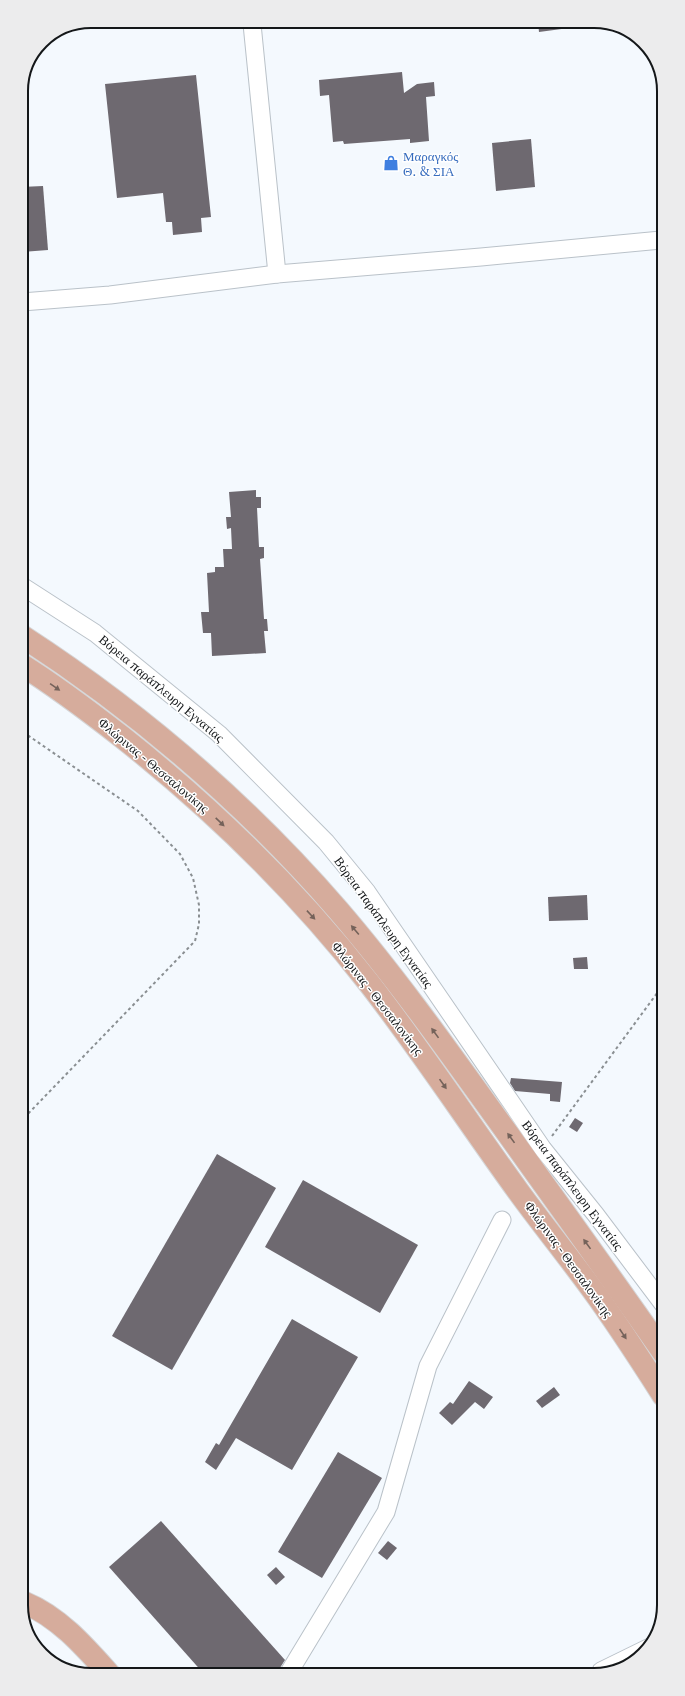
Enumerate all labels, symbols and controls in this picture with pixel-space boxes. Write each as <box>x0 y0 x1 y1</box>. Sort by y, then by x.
place label: Μαραγκός Θ. & ΣΙΑ <box>403 147 459 180</box>
shop icon: Μαραγκός Θ. & ΣΙΑ <box>382 154 400 172</box>
street label: Βόρεια παράπλευρη Εγνατίας <box>96 630 229 746</box>
one-way arrow <box>49 683 60 691</box>
street label: Φλώρινας - Θεσσαλονίκης <box>95 713 214 817</box>
one-way arrow <box>215 817 225 827</box>
street label: Βόρεια παράπλευρη Εγνατίας <box>330 853 438 992</box>
one-way arrow <box>306 910 316 920</box>
one-way arrow <box>351 925 360 936</box>
street label: Φλώρινας - Θεσσαλονίκης <box>328 938 429 1059</box>
one-way arrow <box>431 1027 439 1038</box>
one-way arrow <box>439 1078 447 1089</box>
street label: Βόρεια παράπλευρη Εγνατίας <box>518 1116 628 1254</box>
one-way arrow <box>507 1133 515 1144</box>
street label: Φλώρινας - Θεσσαλονίκης <box>521 1197 618 1321</box>
one-way arrow <box>583 1239 591 1249</box>
one-way arrow <box>619 1329 627 1339</box>

